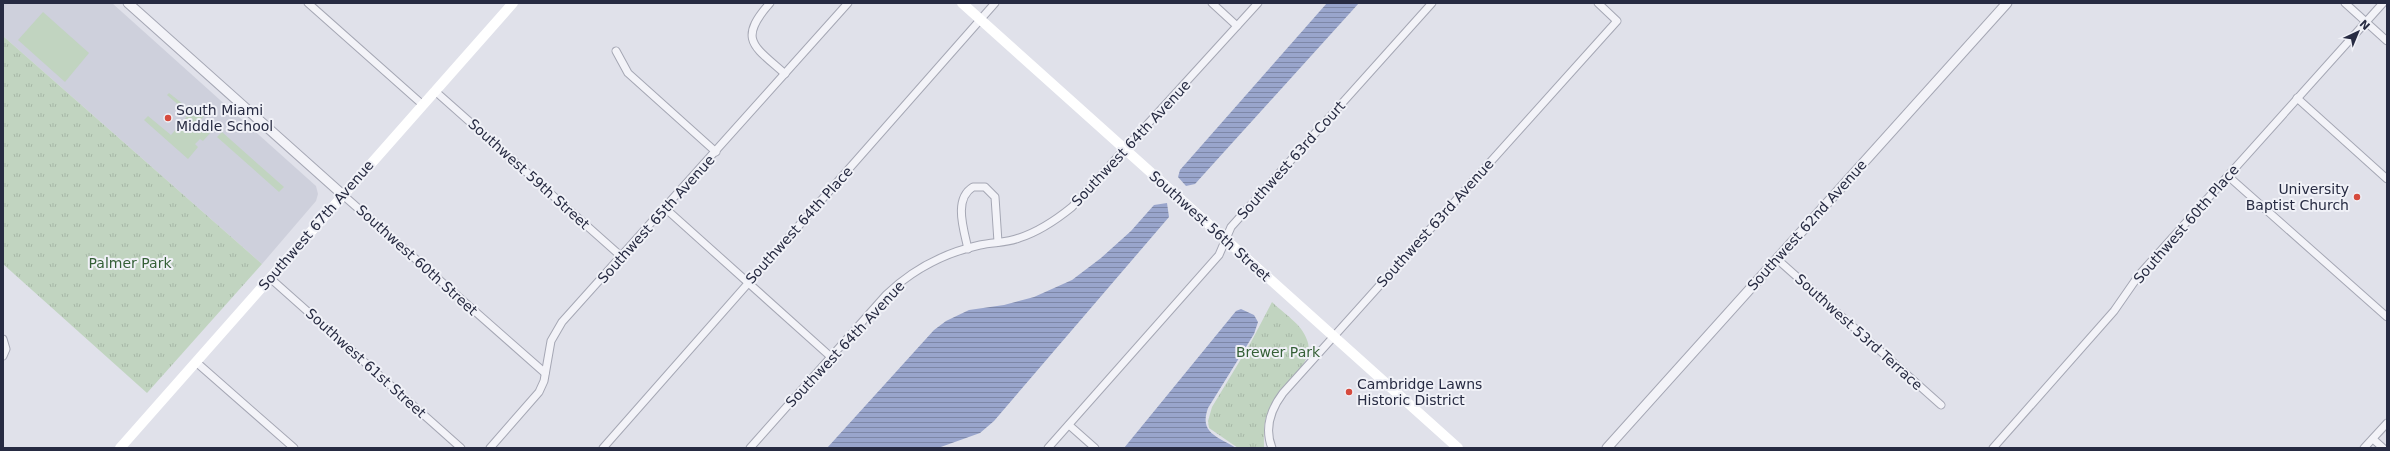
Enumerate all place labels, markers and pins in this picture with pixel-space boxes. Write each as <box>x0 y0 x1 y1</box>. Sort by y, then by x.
place label: South Miami Middle School <box>176 102 273 134</box>
marker: South Miami Middle School <box>163 113 173 123</box>
place label: University Baptist Church <box>2246 181 2349 213</box>
marker: University Baptist Church <box>2352 192 2362 202</box>
place label: Cambridge Lawns Historic District <box>1357 376 1482 408</box>
marker: Cambridge Lawns Historic District <box>1344 387 1354 397</box>

